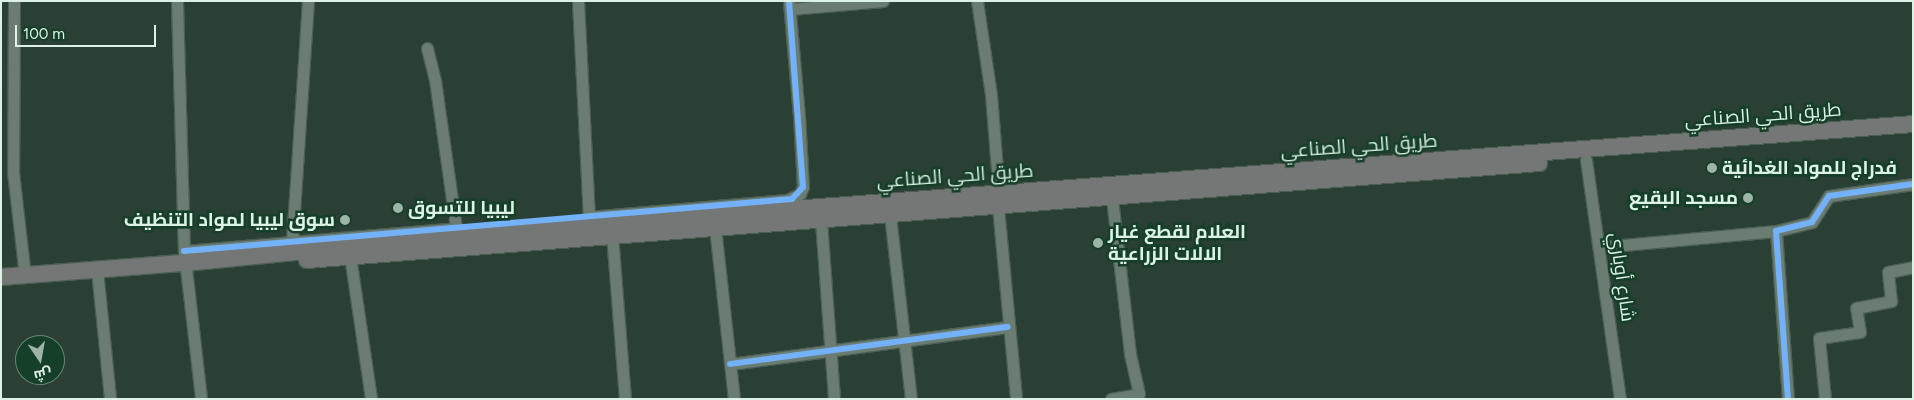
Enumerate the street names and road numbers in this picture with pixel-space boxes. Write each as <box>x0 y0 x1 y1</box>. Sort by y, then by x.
street label: طريق الحي الصناعي <box>1684 98 1842 132</box>
street label: طريق الحي الصناعي <box>1280 129 1438 163</box>
street label: طريق الحي الصناعي <box>876 159 1034 193</box>
street label: شارع أوباري <box>1604 231 1640 323</box>

